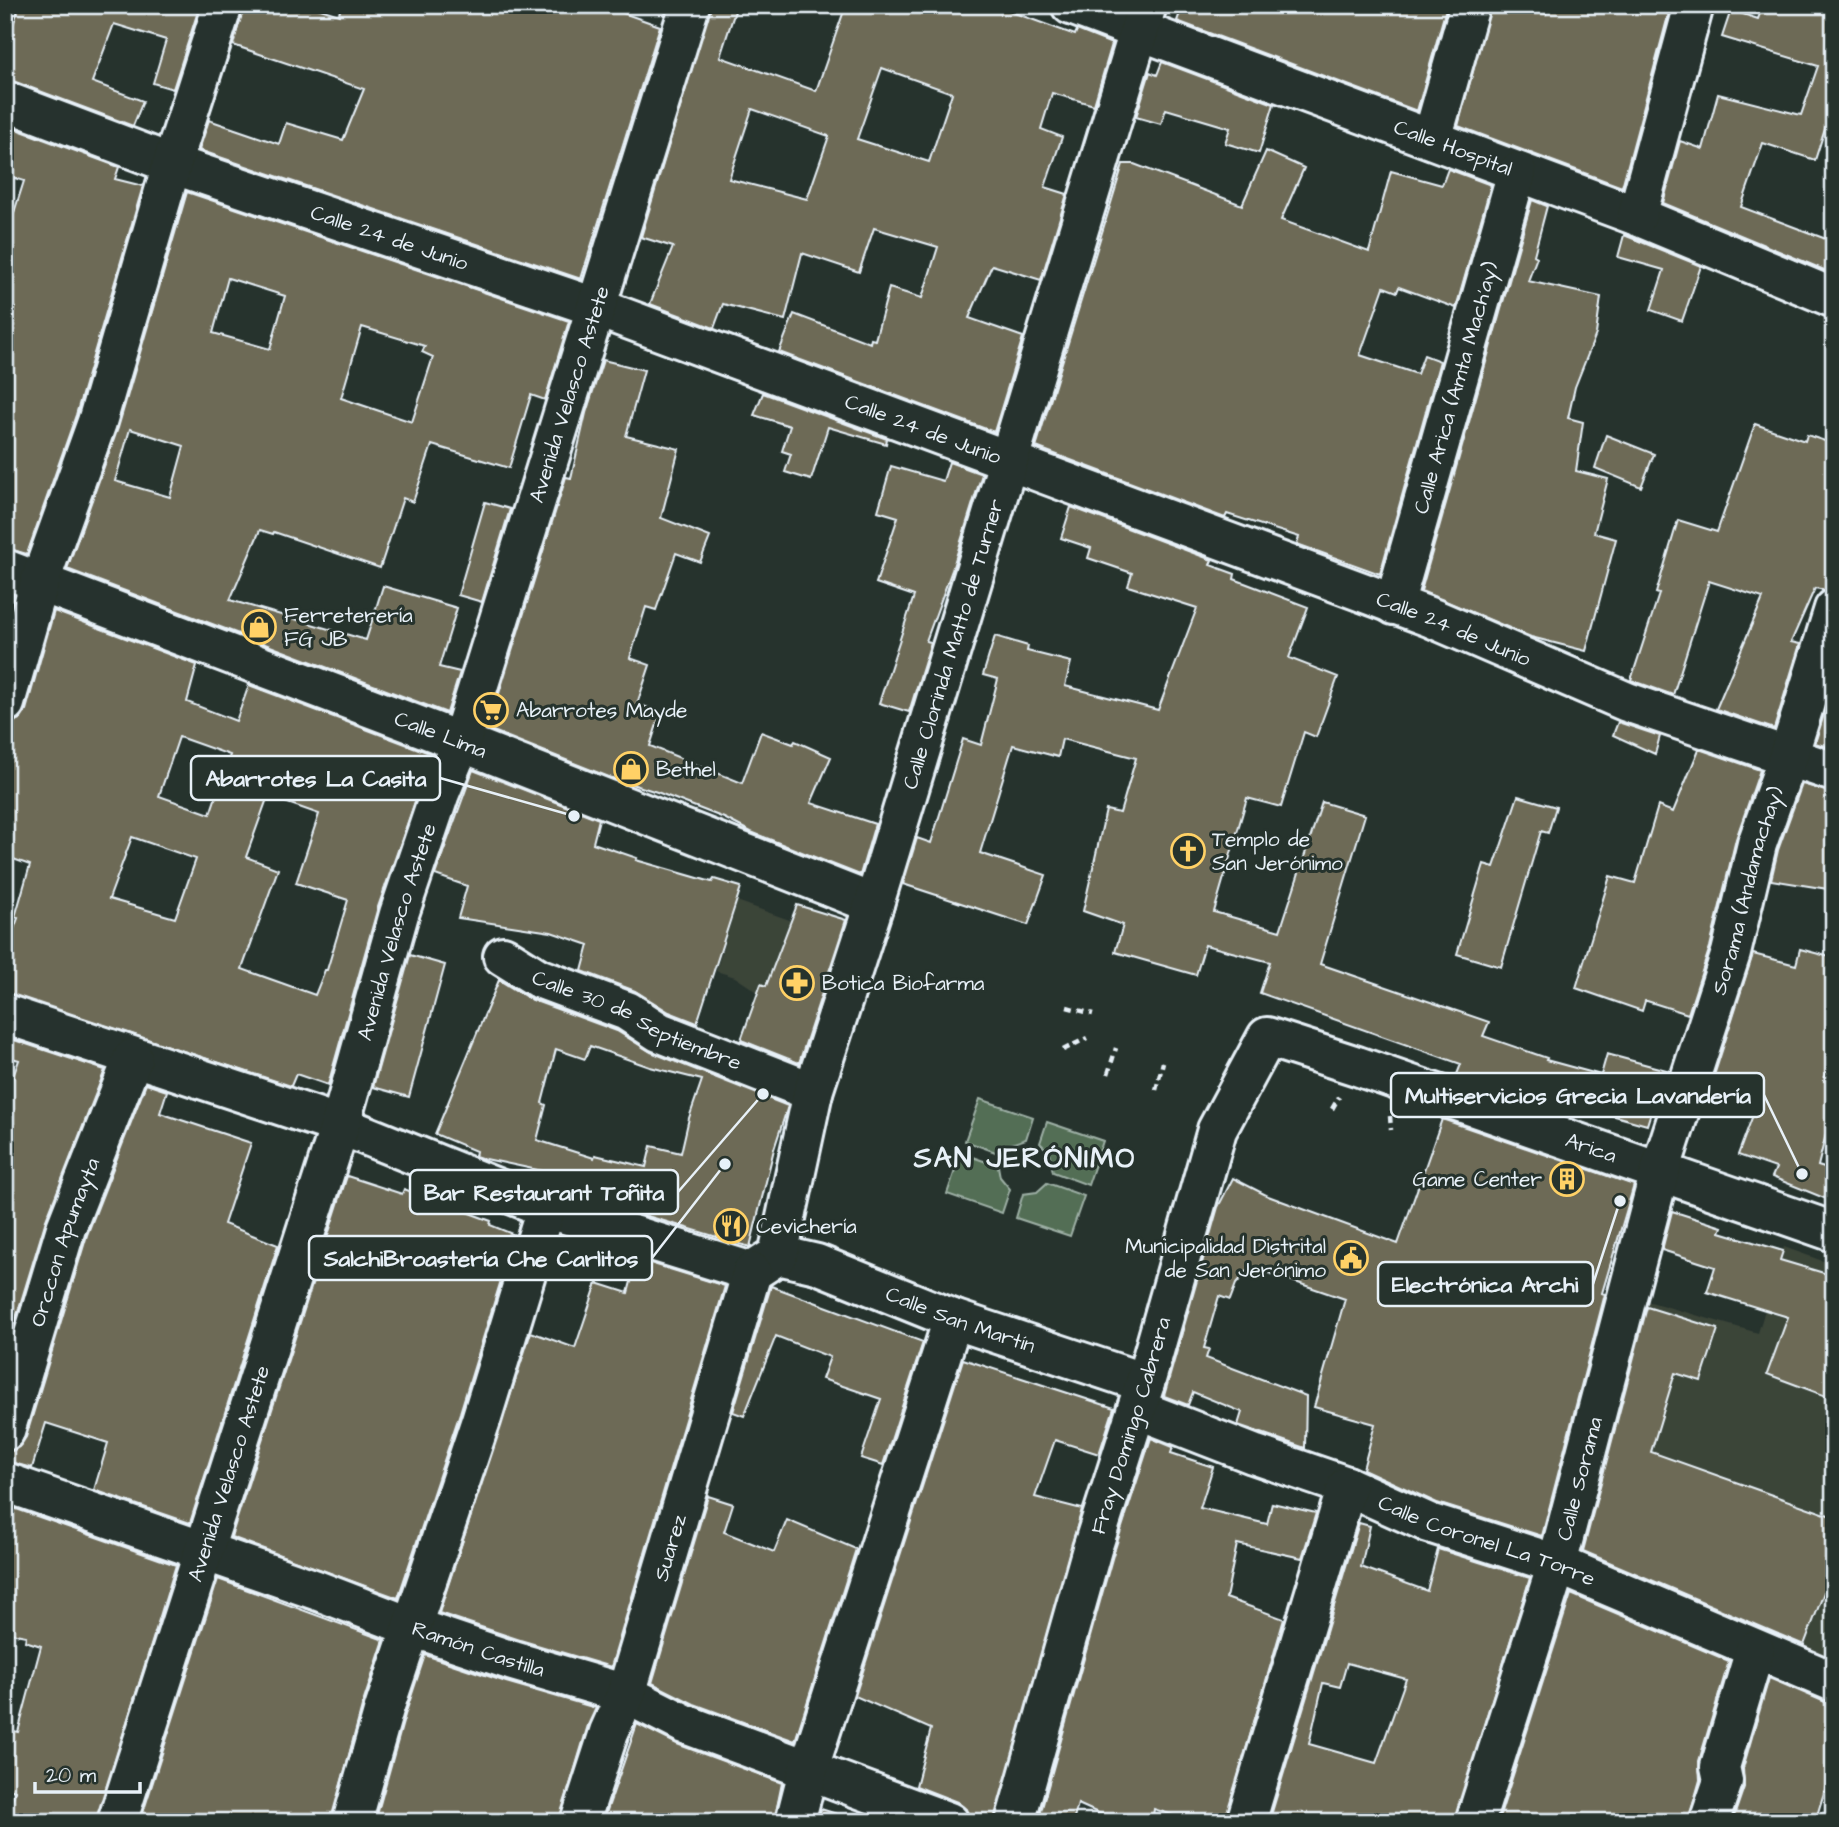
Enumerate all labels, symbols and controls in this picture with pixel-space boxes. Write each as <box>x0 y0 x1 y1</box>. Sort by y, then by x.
street label: Calle Hospital <box>1390 113 1516 183</box>
street label: Calle 24 de Junio <box>307 198 472 278</box>
street label: Calle Arica (Amta Mach'ay) <box>1407 258 1506 517</box>
street label: Avenida Velasco Astete <box>522 282 617 506</box>
street label: Calle 24 de Junio <box>841 387 1005 472</box>
street label: Calle Clorinda Matto de Turner <box>896 495 1011 793</box>
street label: Calle 24 de Junio <box>1372 585 1535 674</box>
place label: Ferreterería FG JB <box>284 601 413 654</box>
shop icon: Ferreterería FG JB <box>240 608 278 646</box>
supermarket icon: Abarrotes Mayde <box>472 691 510 729</box>
place label: Abarrotes Mayde <box>516 696 687 727</box>
street label: Calle Lima <box>390 704 491 766</box>
shop icon: Bethel <box>612 750 650 788</box>
place label: Bethel <box>656 755 716 784</box>
callout: Abarrotes La Casita <box>191 756 440 800</box>
text: Abarrotes La Casita <box>205 763 427 795</box>
street label: Sorama (Andamachay) <box>1704 783 1791 998</box>
street label: Avenida Velasco Astete <box>350 820 444 1044</box>
place label: Templo de San Jerónimo <box>1212 825 1343 878</box>
church icon: Templo de San Jerónimo <box>1169 832 1207 870</box>
street label: Calle 30 de Septiembre <box>528 963 745 1078</box>
pharmacy icon: Botica Biofarma <box>778 964 816 1002</box>
place label: Botica Biofarma <box>822 969 985 998</box>
callout: Multiservicios Grecia Lavandería <box>1391 1073 1764 1117</box>
text: Multiservicios Grecia Lavandería <box>1405 1080 1751 1112</box>
street label: Arica <box>1562 1126 1621 1170</box>
district label: SAN JERÓNIMO <box>913 1139 1136 1178</box>
street label: Orccon Apumayta <box>23 1153 107 1330</box>
building icon: Game Center <box>1548 1160 1586 1198</box>
place label: Game Center <box>1412 1165 1542 1194</box>
callout: Bar Restaurant Toñita <box>410 1170 678 1214</box>
text: Bar Restaurant Toñita <box>424 1177 665 1209</box>
restaurant icon: Cevichería <box>712 1207 750 1245</box>
place label: Cevichería <box>756 1212 857 1241</box>
place label: Municipalidad Distrital de San Jerónimo <box>1125 1232 1326 1285</box>
callout: SalchiBroastería Che Carlitos <box>309 1236 652 1280</box>
public building icon: Municipalidad Distrital de San Jerónimo <box>1332 1239 1370 1277</box>
text: SalchiBroastería Che Carlitos <box>323 1243 639 1275</box>
callout: Electrónica Archi <box>1378 1262 1593 1306</box>
text: Electrónica Archi <box>1392 1269 1579 1301</box>
street label: Calle San Martín <box>881 1279 1039 1360</box>
street label: Fray Domingo Cabrera <box>1084 1313 1178 1538</box>
street label: Avenida Velasco Astete <box>181 1362 277 1585</box>
street label: Calle Sorama <box>1550 1414 1610 1544</box>
street label: Calle Coronel La Torre <box>1374 1488 1600 1594</box>
street label: Suarez <box>647 1510 694 1585</box>
street label: Ramón Castilla <box>408 1614 548 1685</box>
scale bar <box>35 1750 140 1794</box>
text: 20 m <box>46 1761 97 1790</box>

